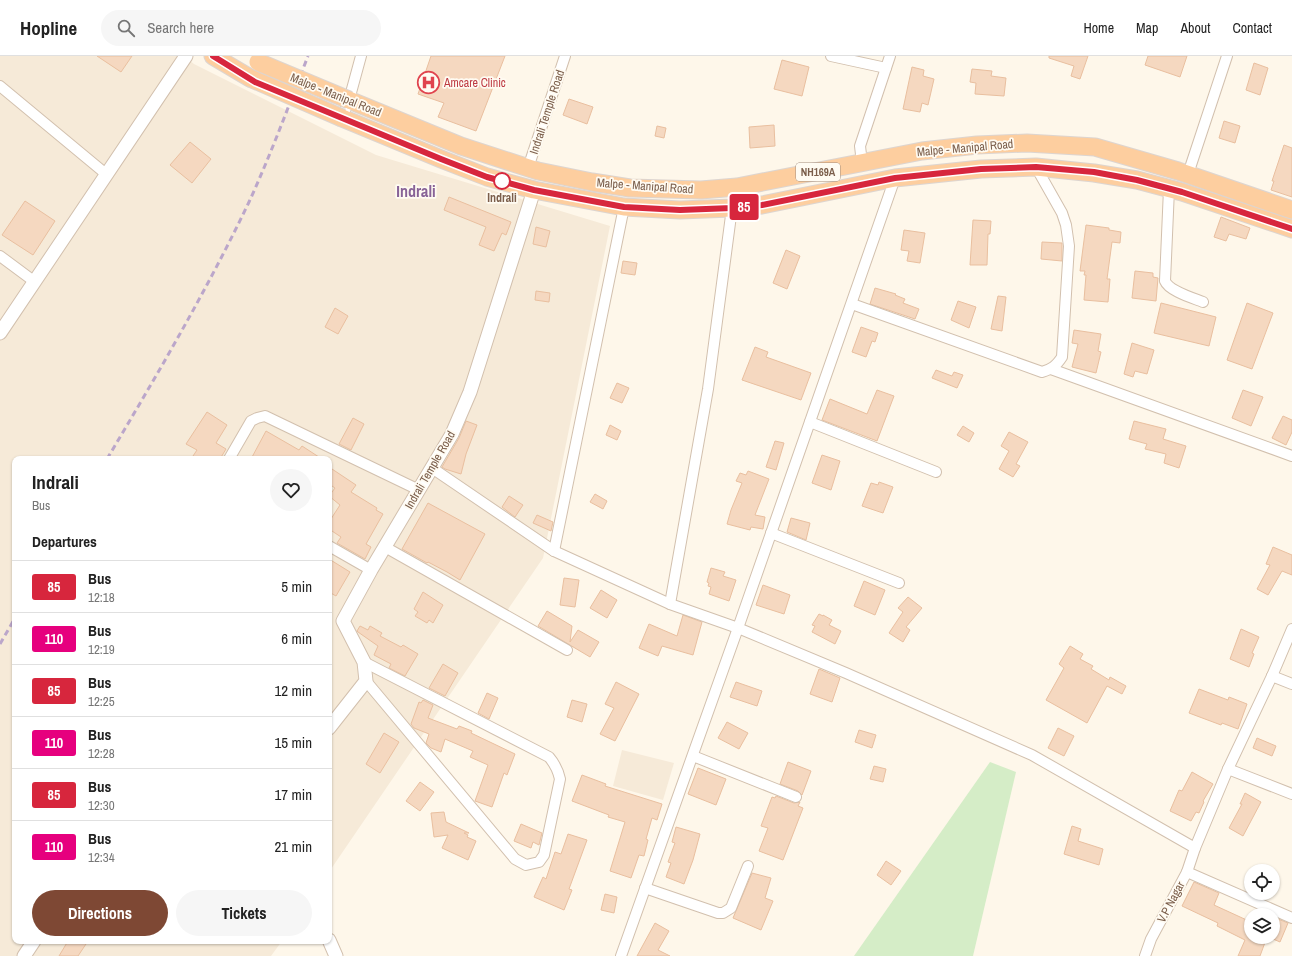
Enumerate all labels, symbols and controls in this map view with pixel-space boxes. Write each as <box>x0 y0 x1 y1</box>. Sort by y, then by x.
search box <box>101 10 381 46</box>
text: Hopline <box>20 15 77 41</box>
icon: search <box>115 17 137 39</box>
text: Search here <box>147 17 214 38</box>
text: Home <box>1083 19 1114 37</box>
text: Map <box>1136 19 1158 37</box>
text: About <box>1180 19 1210 37</box>
text: Contact <box>1232 19 1272 37</box>
street label: Indrali Temple Road <box>526 68 568 156</box>
street label: Malpe - Manipal Road <box>288 69 384 121</box>
hospital icon: Amcare Clinic <box>415 70 441 96</box>
place label: Amcare Clinic <box>443 75 506 91</box>
street label: Malpe - Manipal Road <box>916 136 1014 160</box>
road number: NH169A <box>796 163 840 181</box>
marker: Indrali <box>493 172 511 190</box>
street label: Malpe - Manipal Road <box>596 175 694 197</box>
district label: Indrali <box>396 180 436 202</box>
place label: Indrali <box>487 190 517 206</box>
line badge: 85 <box>726 194 762 220</box>
text: 85 <box>738 198 750 216</box>
street label: Indrali Temple Road <box>401 428 459 512</box>
text: Indrali <box>32 469 79 495</box>
button: heart <box>270 469 312 511</box>
text: Bus <box>32 497 50 514</box>
text: Departures <box>32 531 97 552</box>
text: Bus <box>88 568 111 589</box>
text: 5 min <box>281 576 312 597</box>
text: 85 <box>48 578 60 596</box>
text: 12:18 <box>88 589 115 606</box>
text: Bus <box>88 620 111 641</box>
text: 6 min <box>281 628 312 649</box>
text: 110 <box>45 630 63 648</box>
text: 12:19 <box>88 641 115 658</box>
text: Bus <box>88 672 111 693</box>
text: 12 min <box>274 680 312 701</box>
text: 85 <box>48 682 60 700</box>
text: 12:25 <box>88 693 115 710</box>
text: Bus <box>88 724 111 745</box>
text: 15 min <box>274 732 312 753</box>
text: 110 <box>45 734 63 752</box>
text: 12:28 <box>88 745 115 762</box>
text: Bus <box>88 776 111 797</box>
text: 17 min <box>274 784 312 805</box>
text: 85 <box>48 786 60 804</box>
text: 12:30 <box>88 797 115 814</box>
text: Bus <box>88 828 111 849</box>
text: 21 min <box>274 836 312 857</box>
text: 110 <box>45 838 63 856</box>
text: 12:34 <box>88 849 115 866</box>
map controls <box>1244 864 1280 944</box>
button: locate <box>1244 864 1280 900</box>
street label: V.P Nagar <box>1154 878 1189 925</box>
button: Directions <box>32 890 168 936</box>
button: Tickets <box>176 890 312 936</box>
button: layers <box>1244 908 1280 944</box>

